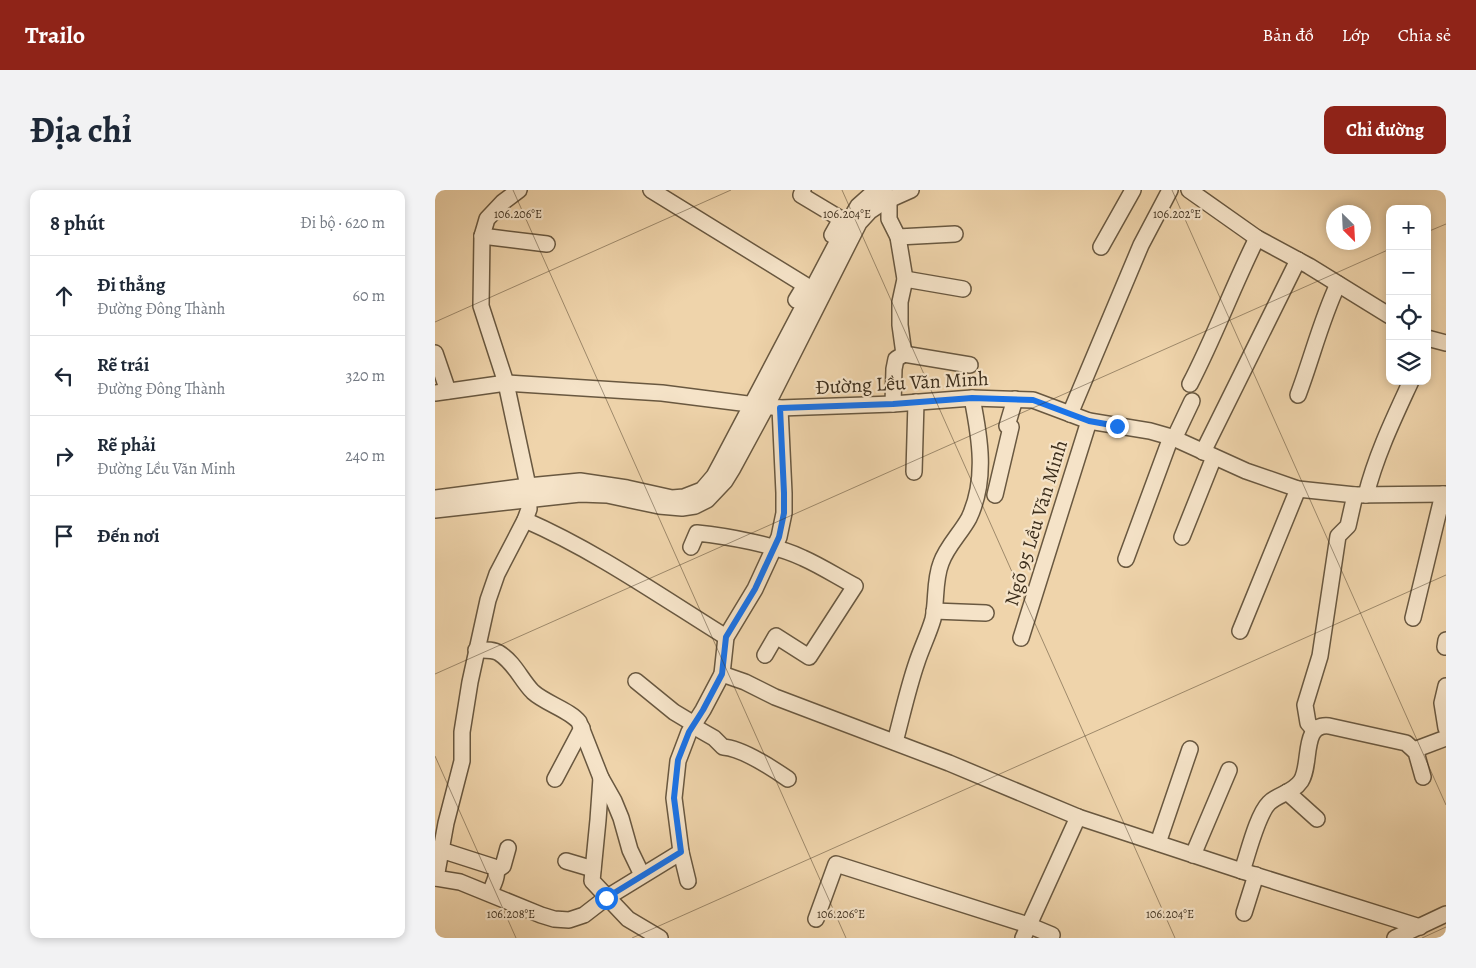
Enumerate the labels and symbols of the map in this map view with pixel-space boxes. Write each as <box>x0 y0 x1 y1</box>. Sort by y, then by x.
north arrow <box>1326 205 1371 250</box>
text: 106.206°E <box>494 206 542 222</box>
text: 106.204°E <box>823 206 871 222</box>
text: 106.202°E <box>1153 206 1201 222</box>
street label: Đường Lều Văn Minh <box>815 365 990 401</box>
route end <box>1106 415 1129 438</box>
street label: Ngõ 95 Lều Văn Minh <box>998 436 1074 609</box>
route start <box>595 887 618 910</box>
text: 106.208°E <box>487 906 535 922</box>
text: 106.206°E <box>817 906 865 922</box>
text: 106.204°E <box>1146 906 1194 922</box>

